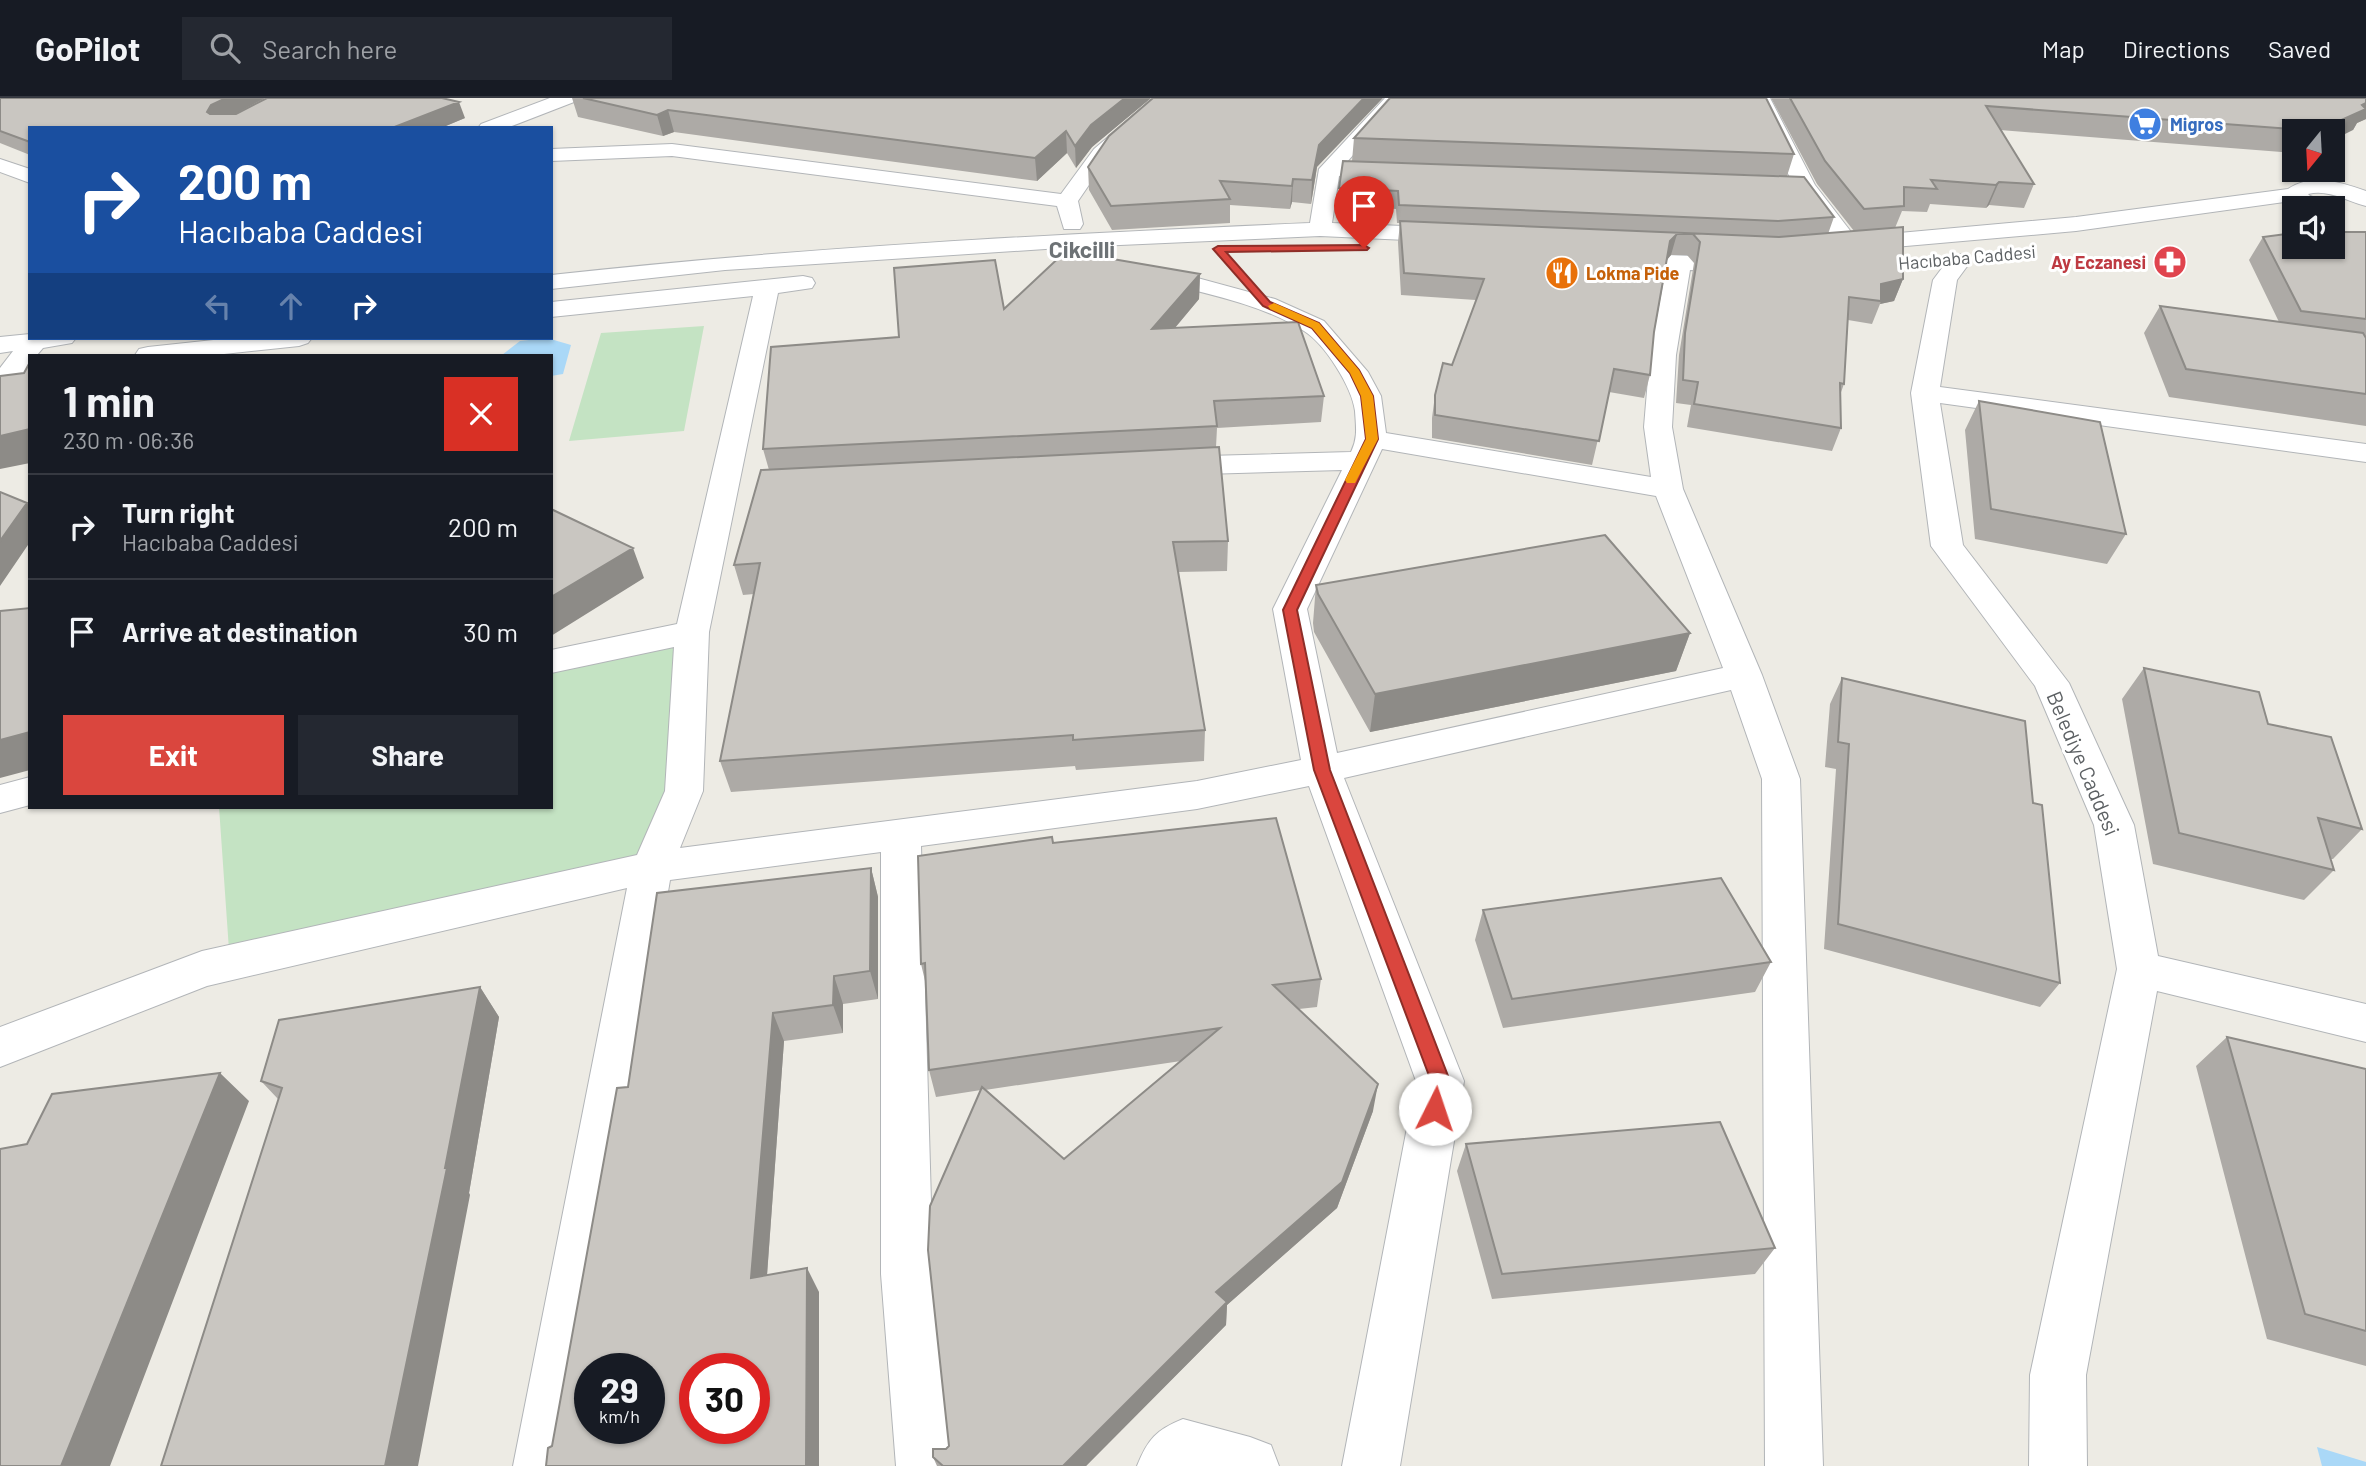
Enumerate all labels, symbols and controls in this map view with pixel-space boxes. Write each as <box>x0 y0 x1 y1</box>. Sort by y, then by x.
search box <box>182 17 672 80</box>
text: GoPilot <box>35 28 140 68</box>
icon: search <box>206 29 244 67</box>
text: Search here <box>262 33 397 64</box>
text: Map <box>2042 34 2085 63</box>
text: Directions <box>2123 34 2230 63</box>
text: Saved <box>2268 34 2331 63</box>
supermarket icon: Migros <box>2126 105 2164 143</box>
place label: Migros <box>2170 113 2223 135</box>
north arrow <box>2282 119 2345 182</box>
map controls <box>2282 119 2345 259</box>
text: 200 m <box>178 151 312 210</box>
icon: right <box>63 154 154 245</box>
pin <box>1334 176 1394 248</box>
icon: arrive <box>1345 187 1383 225</box>
button: sound <box>2282 196 2345 259</box>
text: Hacıbaba Caddesi <box>178 211 424 249</box>
district label: Cikcilli <box>1049 235 1115 263</box>
street label: Hacıbaba Caddesi <box>1897 240 2037 274</box>
pharmacy icon: Ay Eczanesi <box>2151 243 2189 281</box>
place label: Ay Eczanesi <box>2051 251 2146 273</box>
restaurant icon: Lokma Pide <box>1543 254 1581 292</box>
place label: Lokma Pide <box>1586 262 1680 284</box>
icon: left <box>199 287 237 325</box>
icon: ahead <box>272 287 310 325</box>
icon: right <box>345 287 383 325</box>
text: 1 min <box>63 375 155 425</box>
button: close <box>444 377 518 451</box>
text: 230 m · 06:36 <box>63 426 194 454</box>
text: Turn right <box>122 497 235 528</box>
icon: right <box>63 508 101 546</box>
text: 200 m <box>448 511 518 542</box>
text: Hacıbaba Caddesi <box>122 528 299 556</box>
icon: arrive <box>63 613 101 651</box>
text: Arrive at destination <box>122 616 358 647</box>
text: 30 m <box>463 616 518 647</box>
street label: Belediye Caddesi <box>2042 687 2126 839</box>
button: Exit <box>63 715 284 795</box>
button: Share <box>298 715 518 795</box>
position arrow <box>1398 1072 1472 1146</box>
speed limit sign: 30 <box>679 1353 770 1444</box>
text: 29 <box>600 1368 639 1410</box>
text: km/h <box>599 1405 640 1427</box>

